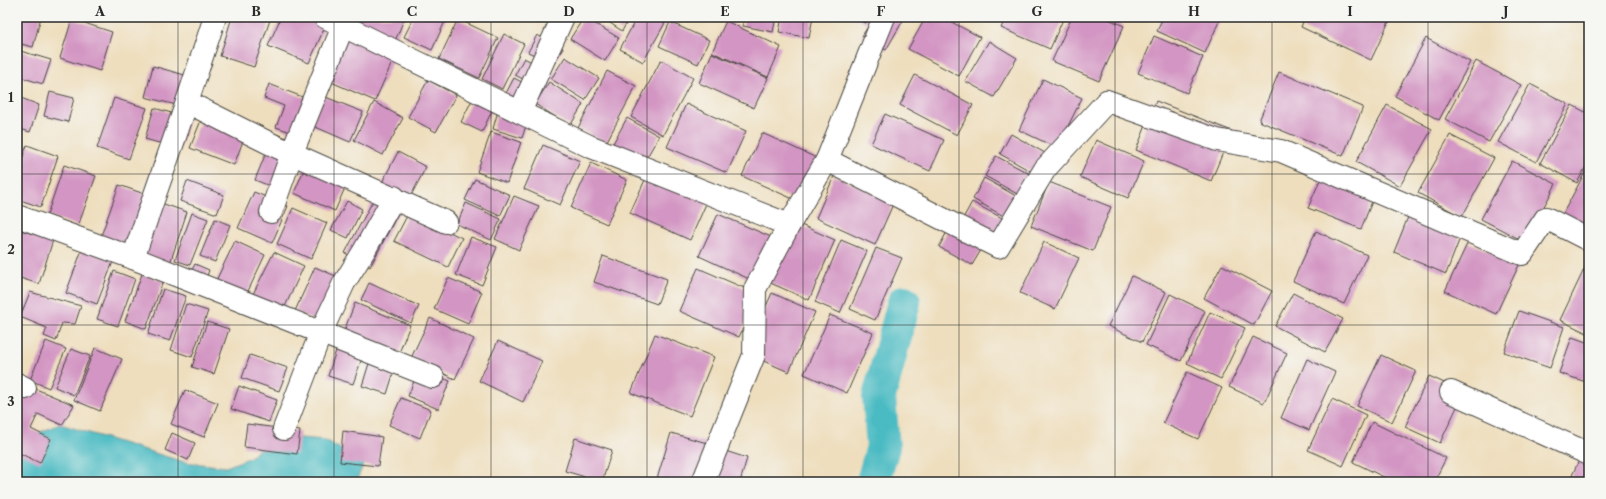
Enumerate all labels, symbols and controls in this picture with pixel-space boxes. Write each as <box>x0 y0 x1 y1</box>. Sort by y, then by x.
text: A <box>94 3 106 19</box>
text: B <box>251 3 261 19</box>
text: C <box>407 3 417 19</box>
text: D <box>563 3 575 19</box>
text: E <box>720 3 730 19</box>
text: F <box>877 3 886 19</box>
text: G <box>1031 3 1043 19</box>
text: H <box>1188 3 1200 19</box>
text: I <box>1347 3 1353 19</box>
text: J <box>1501 3 1509 19</box>
text: 1 <box>8 89 14 105</box>
text: 2 <box>7 241 15 257</box>
text: 3 <box>7 393 15 409</box>

